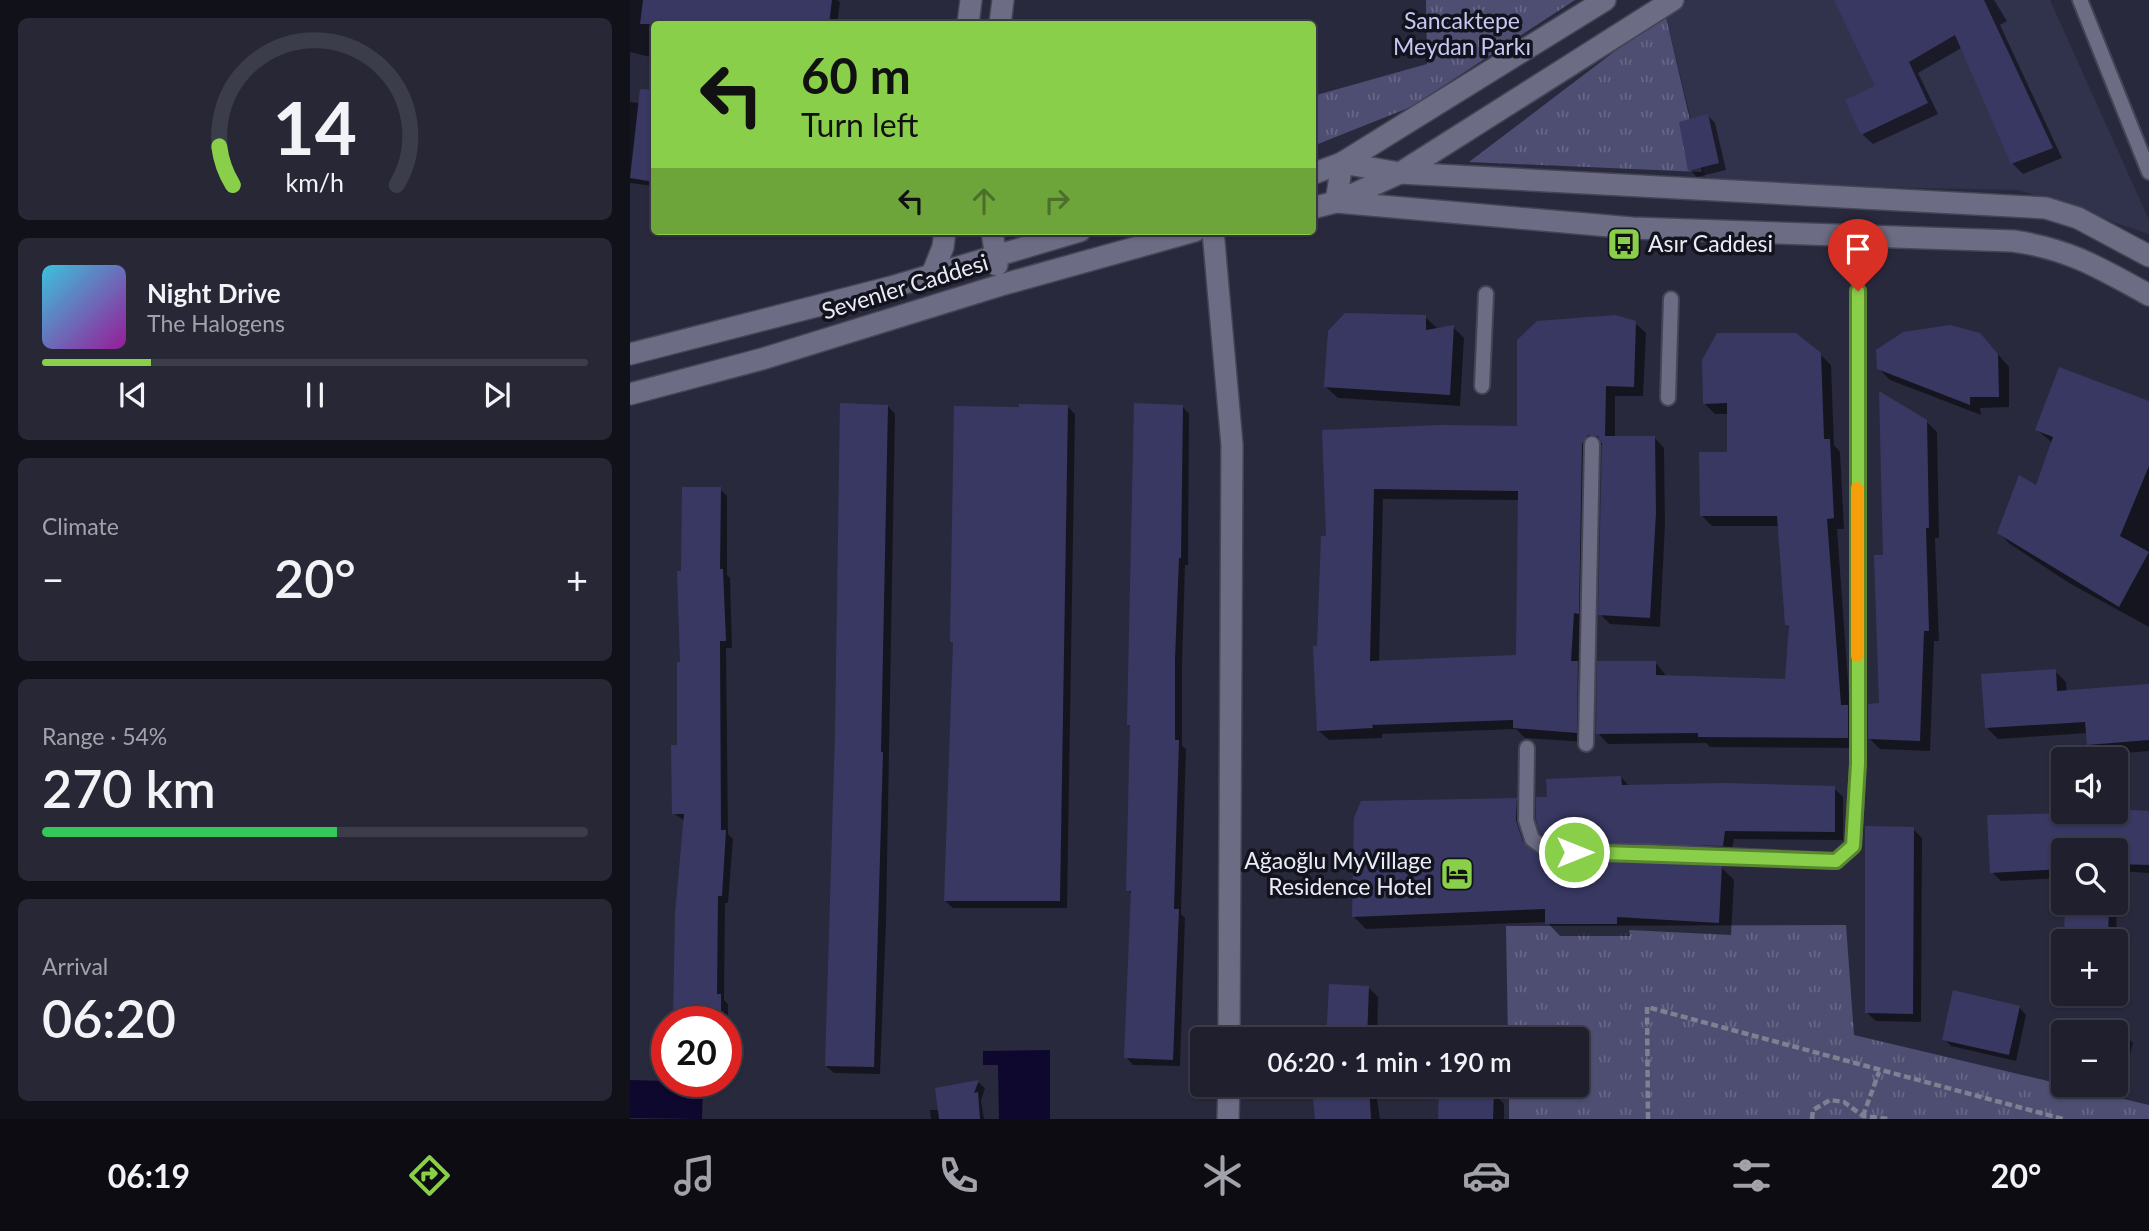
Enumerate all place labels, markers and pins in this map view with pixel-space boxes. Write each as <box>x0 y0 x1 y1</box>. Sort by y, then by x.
pin <box>1828 219 1888 291</box>
bus stop icon: Asır Caddesi <box>1605 225 1643 263</box>
place label: Asır Caddesi <box>1648 229 1773 257</box>
place label: Ağaoğlu MyVillage Residence Hotel <box>1244 846 1432 900</box>
hotel icon: Ağaoğlu MyVillage Residence Hotel <box>1438 855 1476 893</box>

